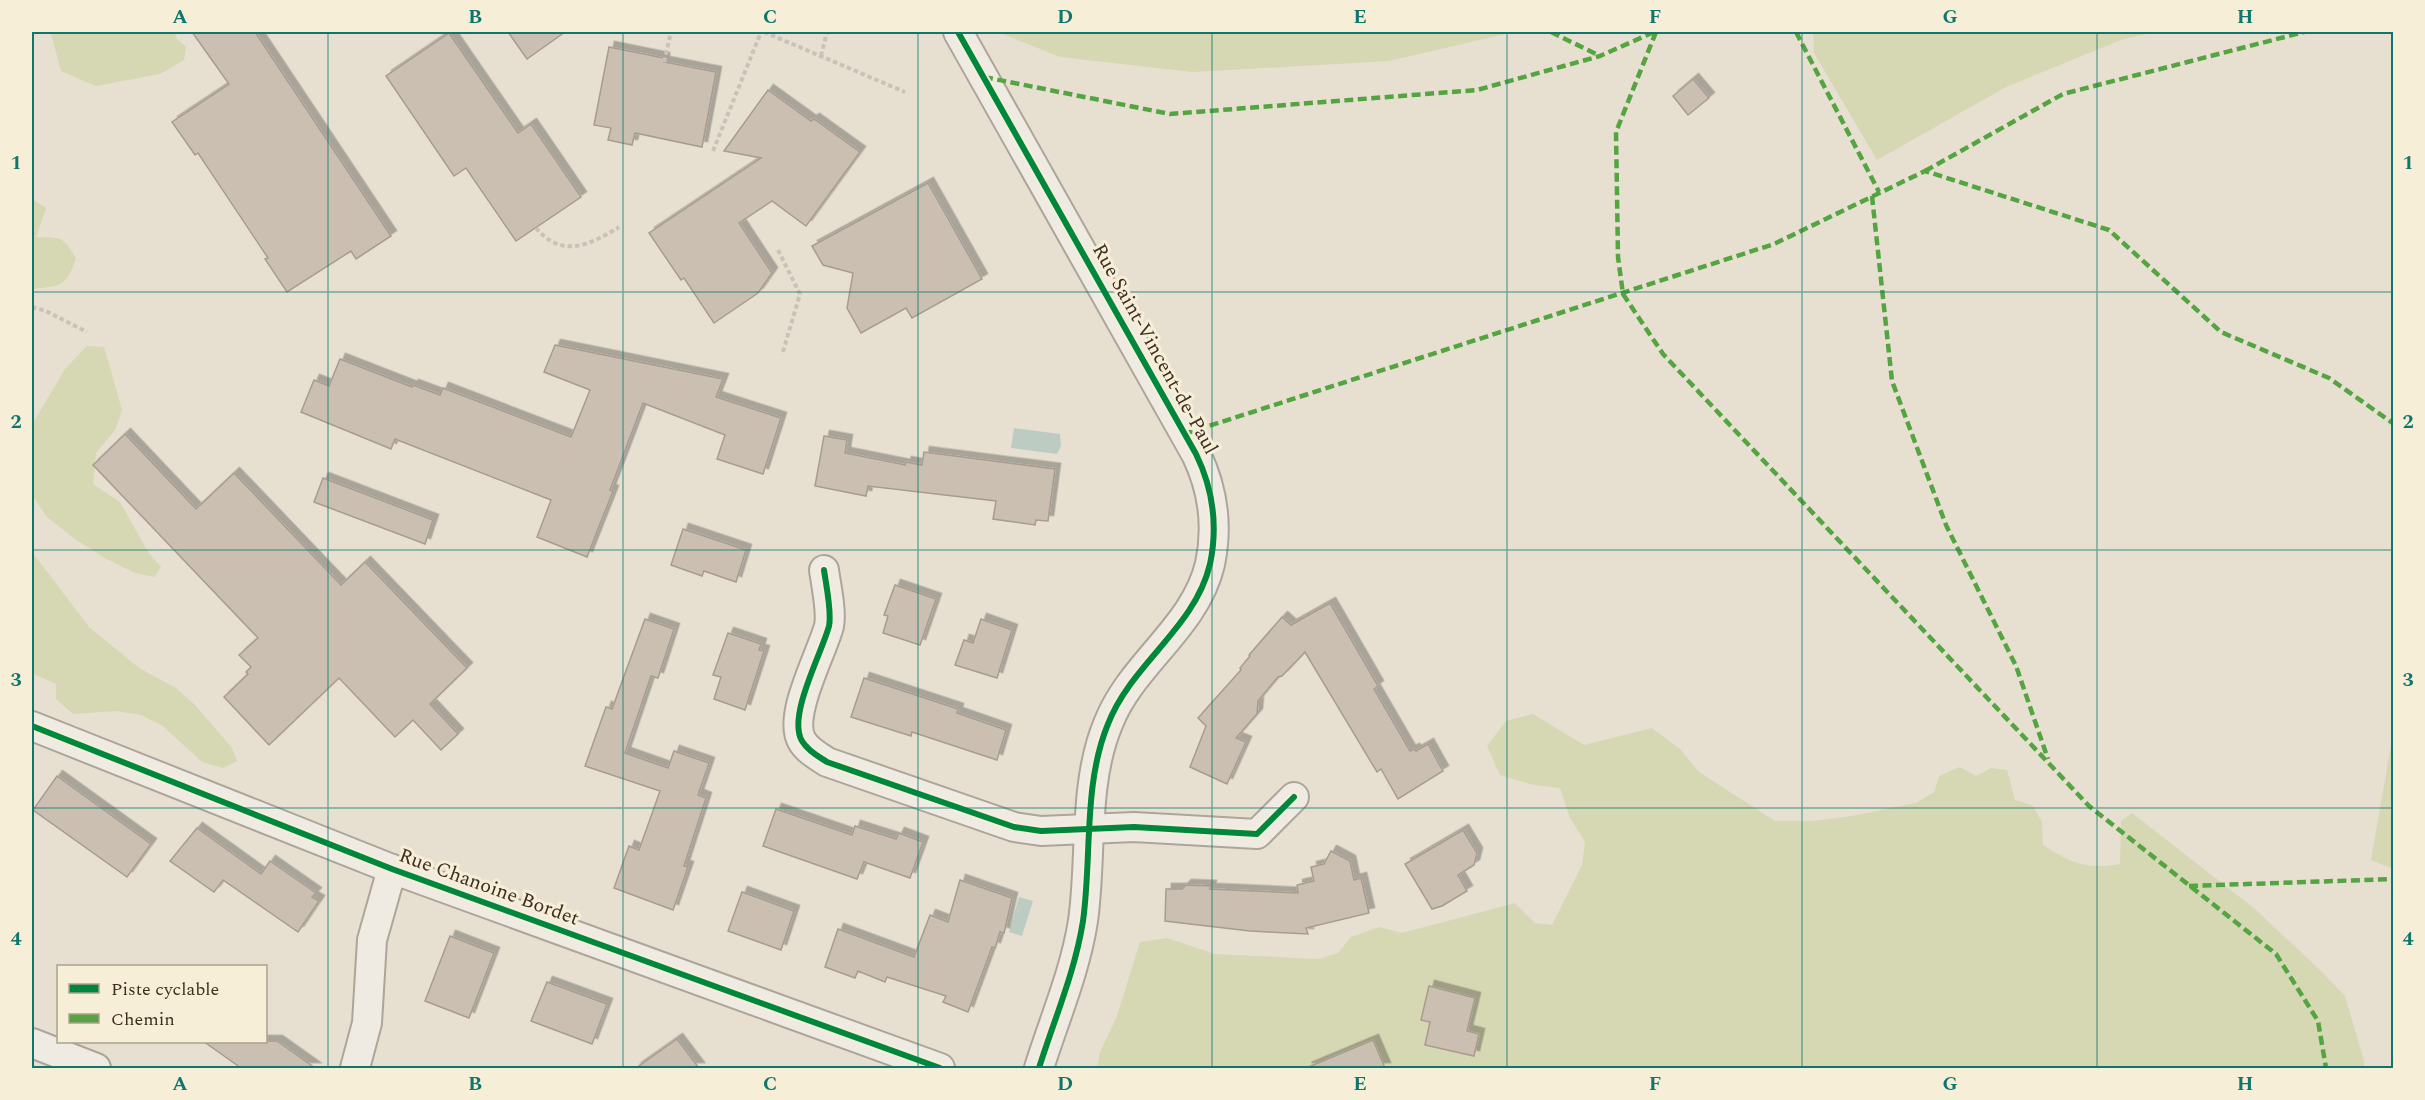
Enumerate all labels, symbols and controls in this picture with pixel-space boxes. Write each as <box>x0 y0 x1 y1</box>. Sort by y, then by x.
text: A <box>172 2 188 32</box>
text: B <box>468 2 482 32</box>
text: C <box>763 2 777 32</box>
text: D <box>1057 2 1073 32</box>
text: E <box>1353 2 1367 32</box>
text: F <box>1649 2 1661 32</box>
text: G <box>1942 2 1958 32</box>
text: H <box>2237 2 2253 32</box>
text: 1 <box>10 148 22 178</box>
text: 1 <box>2402 148 2414 178</box>
street label: Rue Saint-Vincent-de-Paul <box>1084 238 1226 460</box>
text: 2 <box>10 407 22 437</box>
text: 2 <box>2402 407 2414 437</box>
text: 3 <box>10 665 22 695</box>
text: 3 <box>2402 665 2414 695</box>
street label: Rue Chanoine Bordet <box>395 840 583 934</box>
text: 4 <box>10 924 22 954</box>
text: 4 <box>2402 924 2414 954</box>
legend <box>57 965 267 1043</box>
text: Piste cyclable <box>111 976 219 1003</box>
text: Chemin <box>111 1006 175 1033</box>
text: A <box>172 1069 188 1099</box>
text: B <box>468 1069 482 1099</box>
text: C <box>763 1069 777 1099</box>
text: D <box>1057 1069 1073 1099</box>
text: E <box>1353 1069 1367 1099</box>
text: F <box>1649 1069 1661 1099</box>
text: G <box>1942 1069 1958 1099</box>
text: H <box>2237 1069 2253 1099</box>

